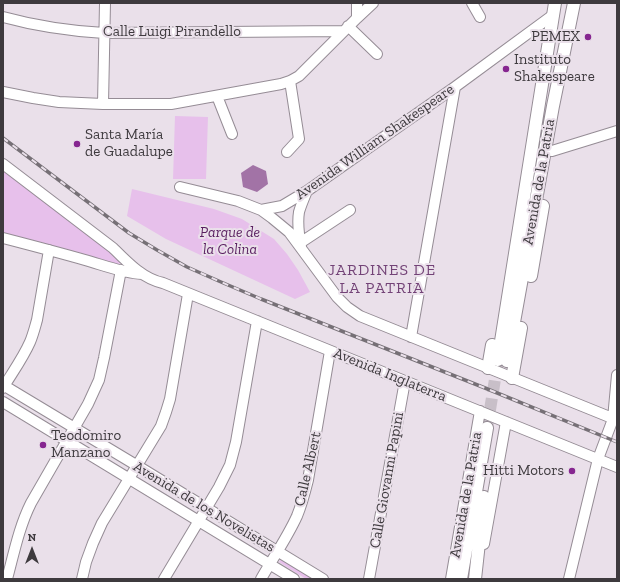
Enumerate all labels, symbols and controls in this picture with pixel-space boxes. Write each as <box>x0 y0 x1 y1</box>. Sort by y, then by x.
street label: Calle Luigi Pirandello <box>103 23 241 41</box>
place label: PEMEX <box>531 28 580 46</box>
marker: PEMEX <box>583 32 593 42</box>
place label: Instituto Shakespeare <box>514 51 595 86</box>
marker: Instituto Shakespeare <box>501 64 511 74</box>
street label: Avenida William Shakespeare <box>292 80 458 204</box>
street label: Avenida de la Patria <box>519 118 559 246</box>
place label: Santa María de Guadalupe <box>85 126 173 161</box>
marker: Santa María de Guadalupe <box>72 139 82 149</box>
park label: Parque de la Colina <box>200 224 260 259</box>
district label: JARDINES DE LA PATRIA <box>328 260 436 298</box>
street label: Avenida Inglaterra <box>331 344 449 406</box>
street label: Calle Giovanni Papini <box>366 410 408 550</box>
place label: Teodomiro Manzano <box>51 427 121 462</box>
street label: Calle Albert <box>291 430 325 508</box>
street label: Avenida de la Patria <box>446 431 486 559</box>
marker: Teodomiro Manzano <box>38 440 48 450</box>
street label: Avenida de los Novelistas <box>130 458 278 556</box>
place label: Hitti Motors <box>483 462 564 480</box>
marker: Hitti Motors <box>567 466 577 476</box>
north arrow <box>12 530 52 570</box>
text: N <box>28 531 36 544</box>

